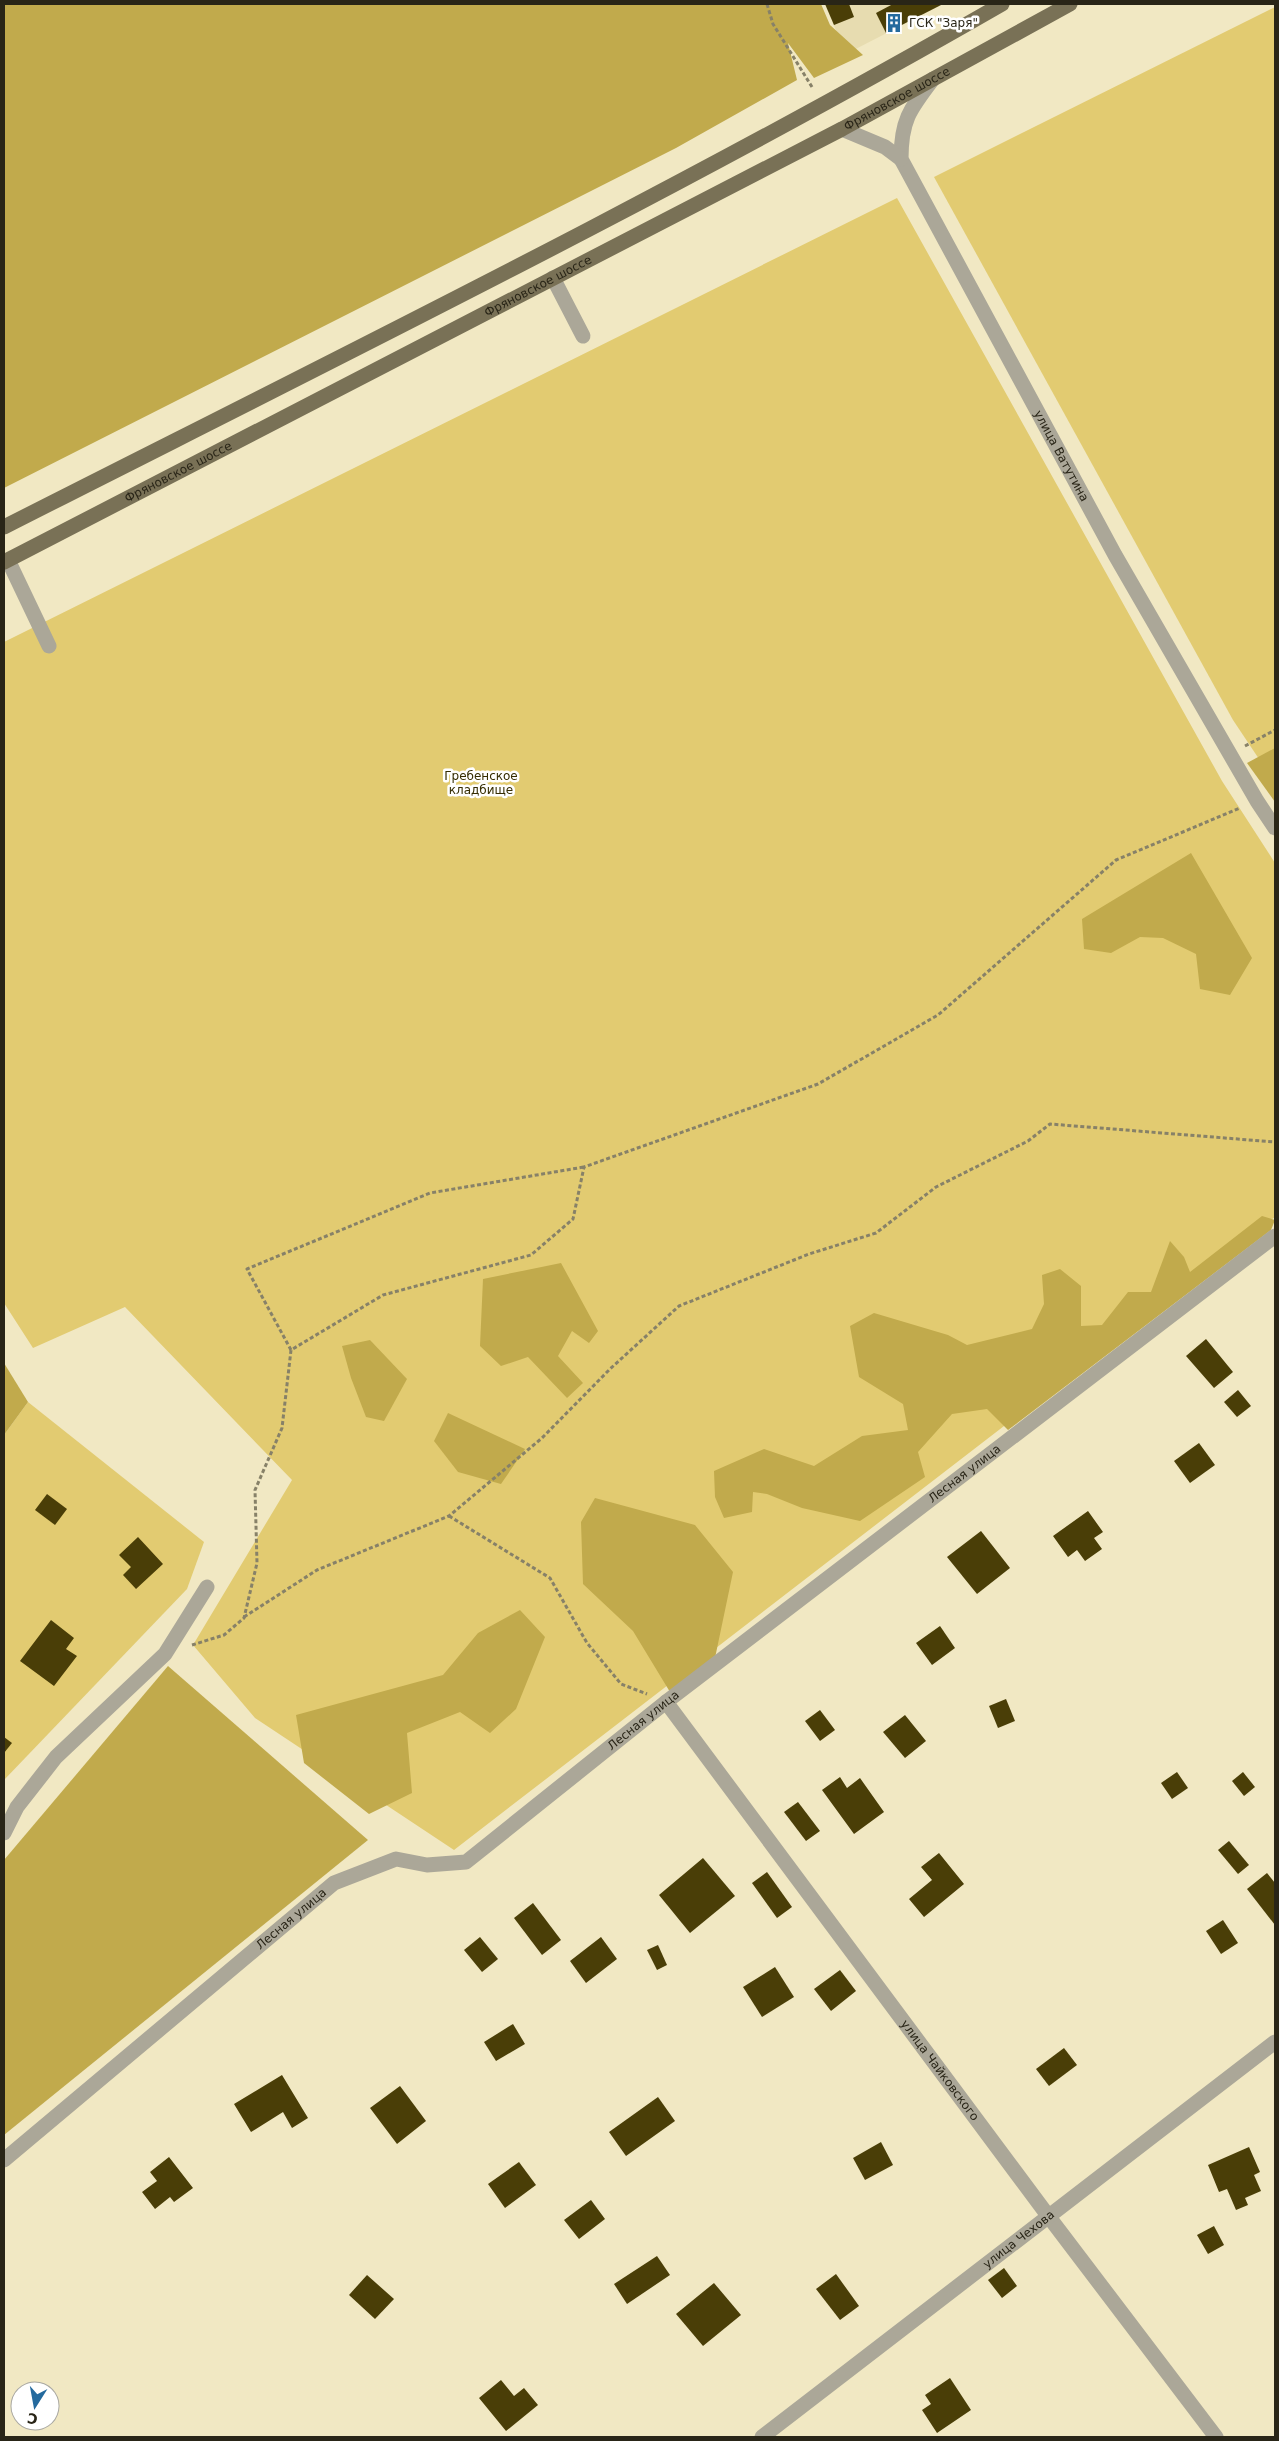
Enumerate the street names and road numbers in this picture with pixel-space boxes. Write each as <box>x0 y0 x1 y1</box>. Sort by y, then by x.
street label: Фряновское шоссе <box>842 64 952 134</box>
street label: Фряновское шоссе <box>482 253 594 320</box>
street label: улица Ватутина <box>1031 408 1092 504</box>
street label: Фряновское шоссе <box>122 439 234 506</box>
street label: Лесная улица <box>926 1441 1003 1506</box>
street label: Лесная улица <box>605 1688 682 1753</box>
street label: Лесная улица <box>253 1885 329 1952</box>
street label: улица Чайковского <box>898 2017 982 2123</box>
street label: улица Чехова <box>980 2207 1057 2271</box>

